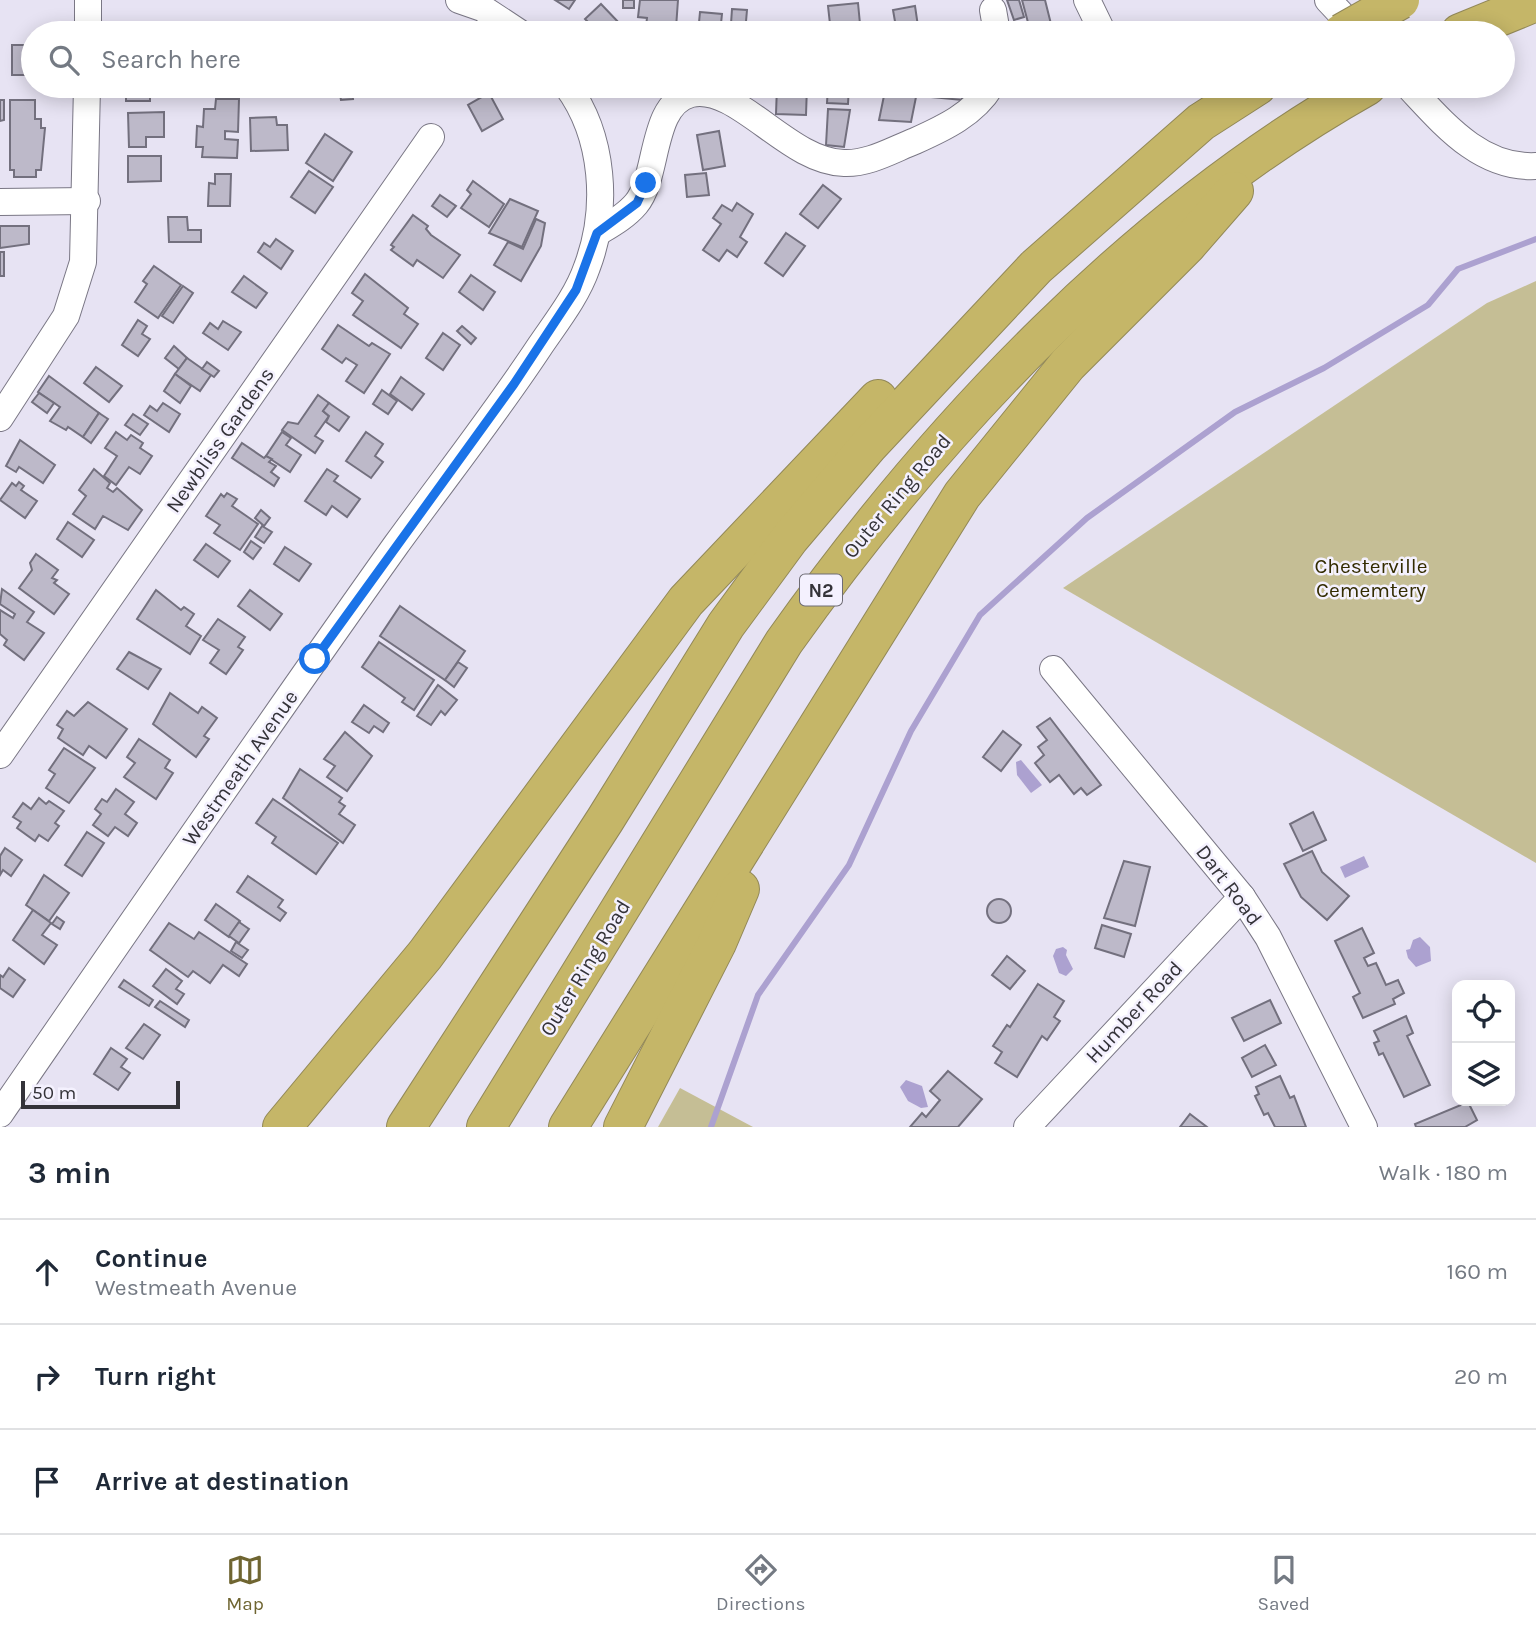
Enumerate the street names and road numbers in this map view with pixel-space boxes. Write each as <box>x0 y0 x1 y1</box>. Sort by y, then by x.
street label: Newbliss Gardens <box>161 363 279 517</box>
street label: Outer Ring Road <box>838 429 956 563</box>
road number: N2 <box>800 575 842 606</box>
street label: Westmeath Avenue <box>177 686 303 850</box>
street label: Dart Road <box>1191 840 1267 930</box>
street label: Outer Ring Road <box>535 896 635 1040</box>
street label: Humber Road <box>1081 956 1187 1068</box>

